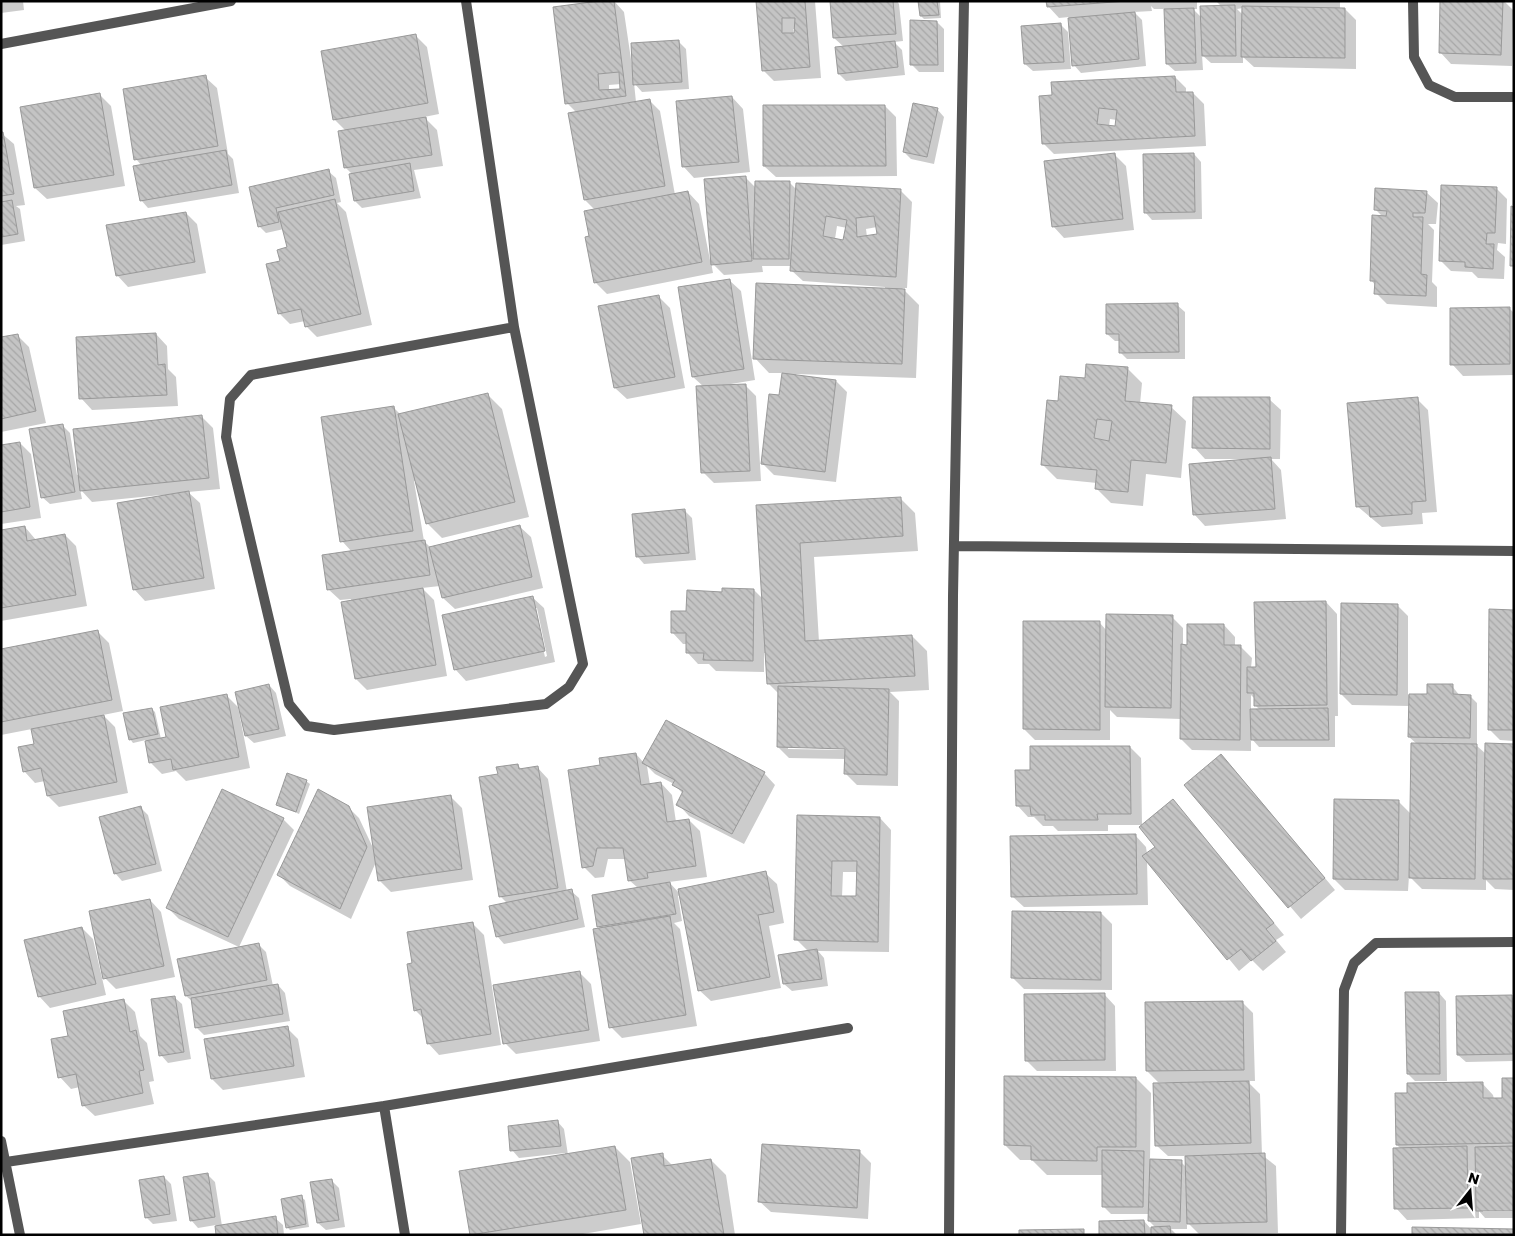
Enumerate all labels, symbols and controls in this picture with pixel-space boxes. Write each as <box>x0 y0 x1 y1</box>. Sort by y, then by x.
north arrow <box>1445 1166 1495 1216</box>
text: N <box>1466 1167 1482 1190</box>

